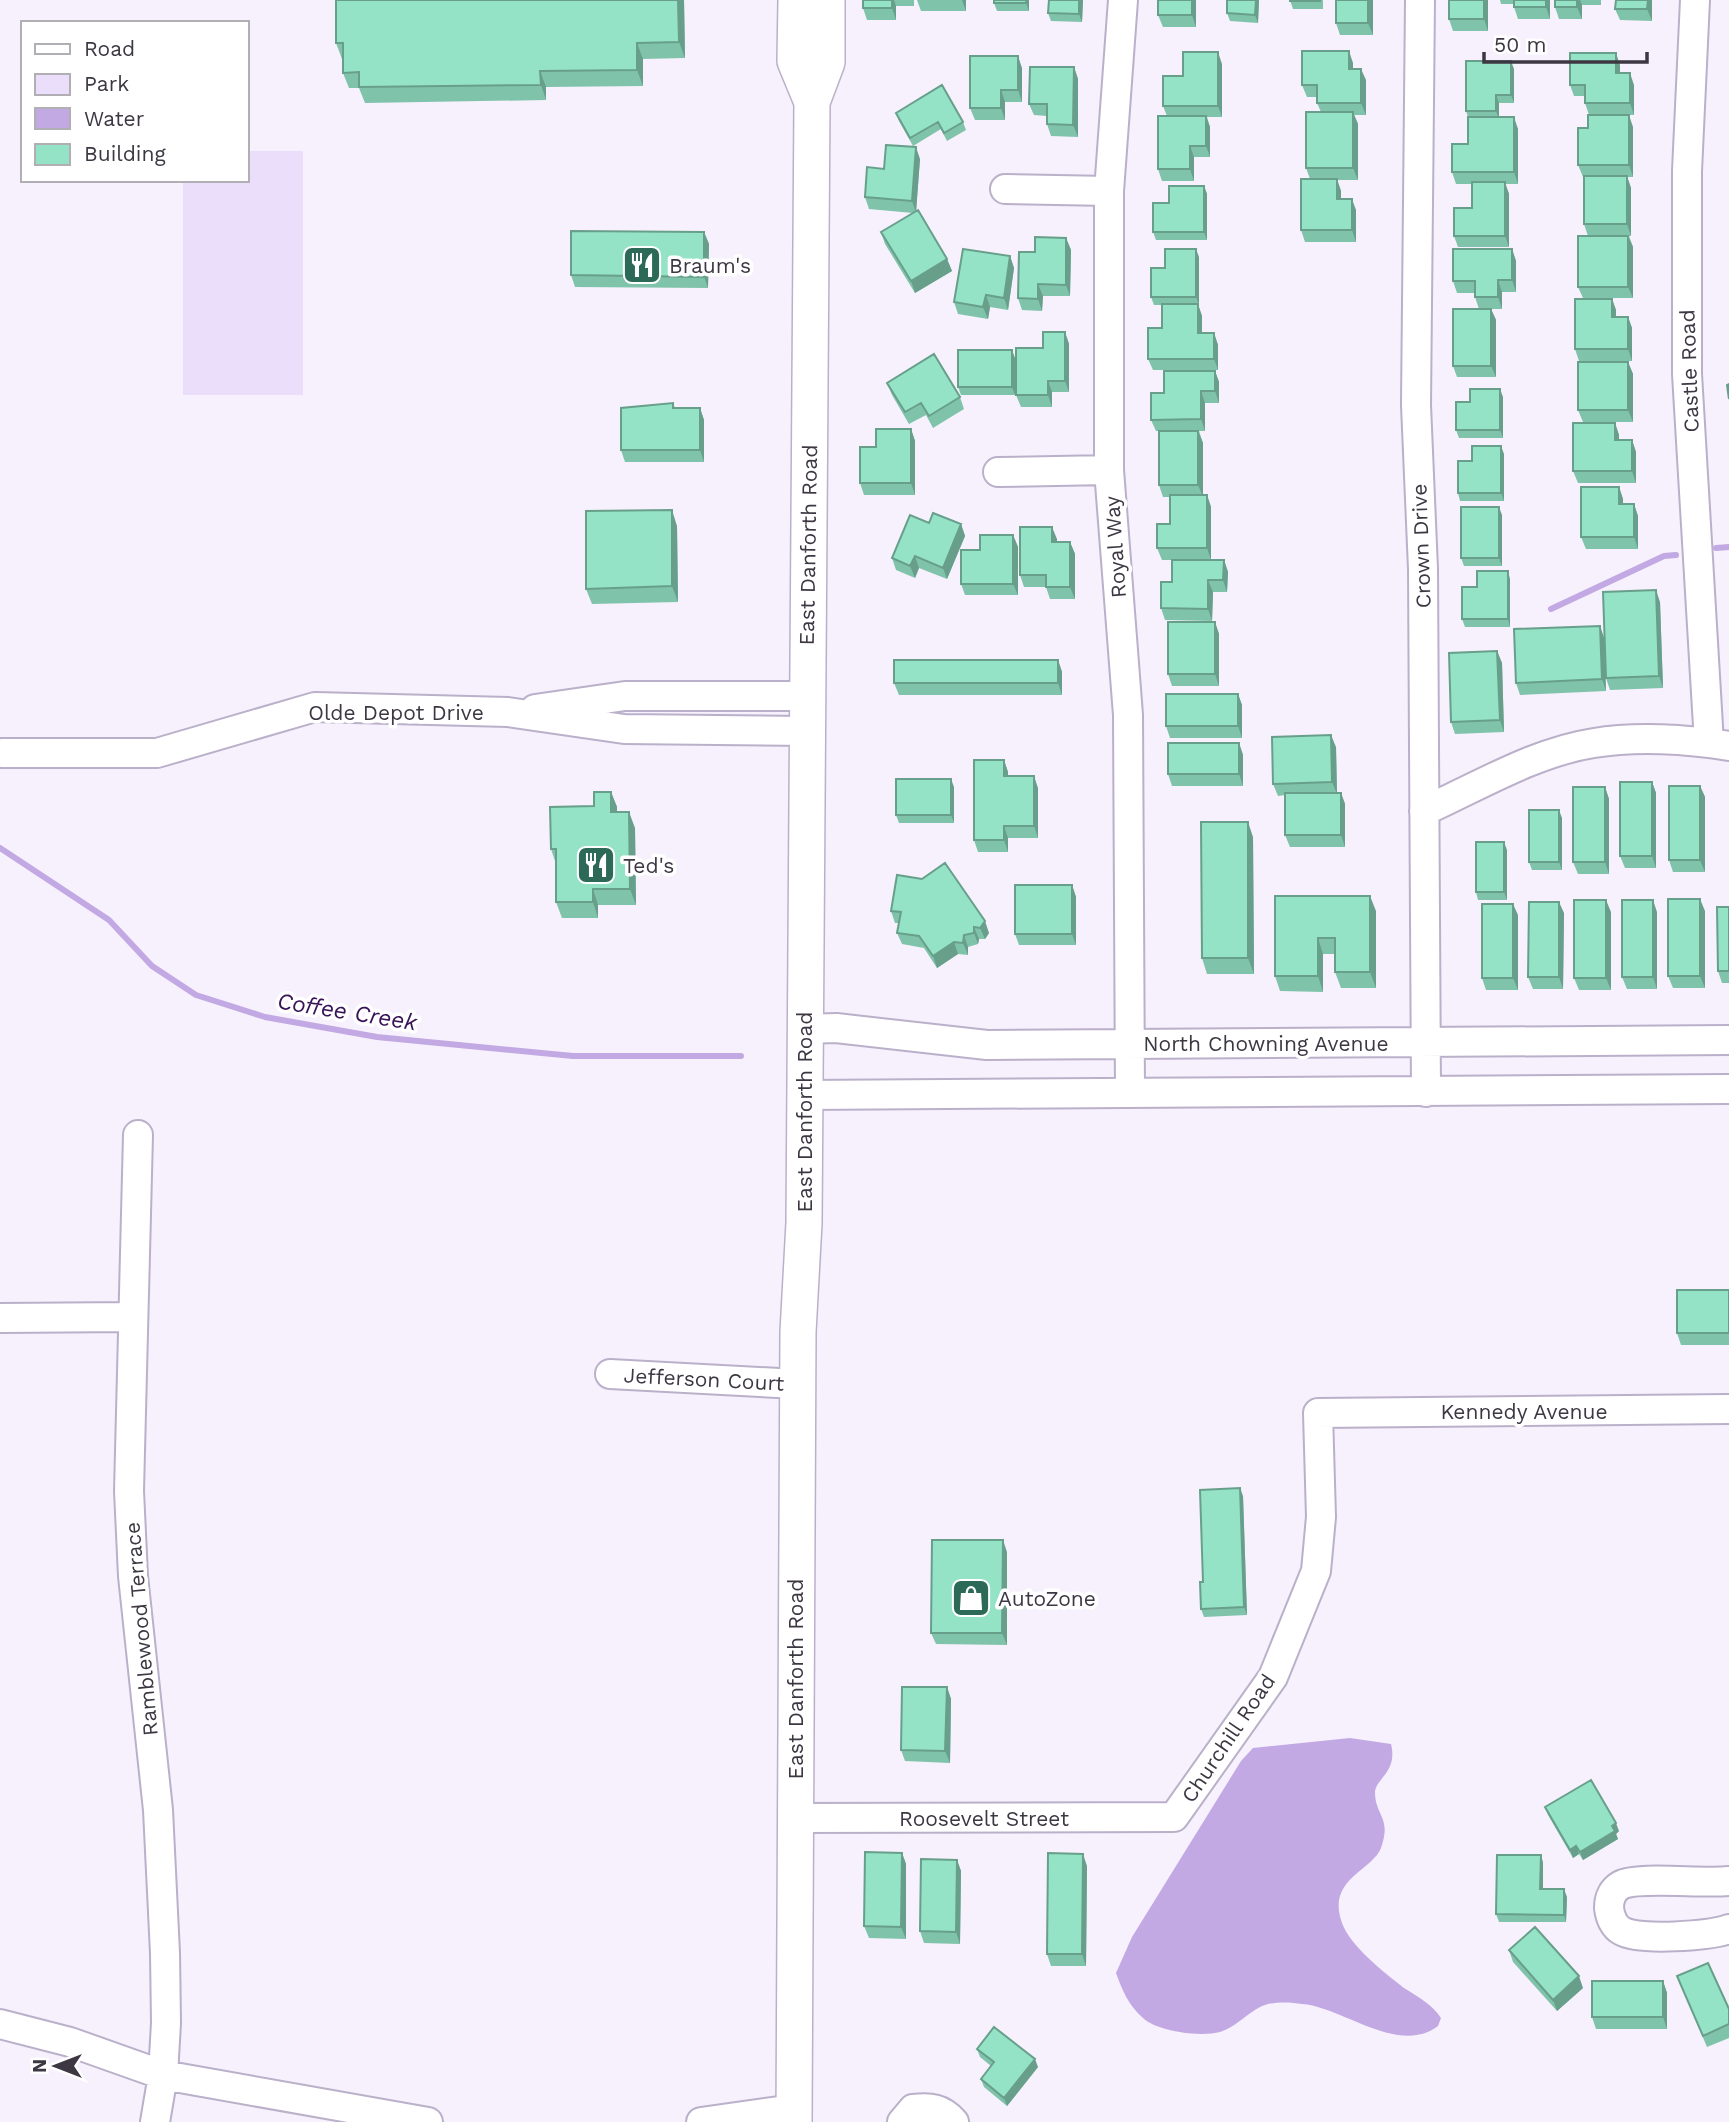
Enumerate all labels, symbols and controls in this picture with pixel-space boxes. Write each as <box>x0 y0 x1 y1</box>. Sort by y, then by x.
legend <box>21 21 248 182</box>
scale bar <box>1484 21 1647 65</box>
text: 50 m <box>1494 32 1546 57</box>
text: Road <box>84 36 135 61</box>
text: Park <box>84 71 129 96</box>
text: Water <box>84 106 145 131</box>
text: Building <box>84 141 166 166</box>
restaurant icon: Braum's <box>621 244 663 286</box>
place label: Braum's <box>669 253 751 278</box>
street label: Castle Road <box>1674 309 1704 433</box>
street label: East Danforth Road <box>794 444 822 646</box>
street label: Crown Drive <box>1406 483 1436 609</box>
street label: Royal Way <box>1099 495 1131 599</box>
street label: Olde Depot Drive <box>308 700 484 725</box>
restaurant icon: Ted's <box>575 844 617 886</box>
place label: Ted's <box>623 853 674 878</box>
water label: Coffee Creek <box>275 988 420 1037</box>
street label: East Danforth Road <box>792 1012 817 1212</box>
street label: North Chowning Avenue <box>1143 1031 1389 1056</box>
street label: Jefferson Court <box>623 1362 785 1396</box>
street label: Kennedy Avenue <box>1440 1399 1608 1424</box>
street label: Ramblewood Terrace <box>119 1521 163 1737</box>
shop icon: AutoZone <box>950 1577 992 1619</box>
street label: East Danforth Road <box>783 1579 808 1779</box>
place label: AutoZone <box>998 1586 1096 1611</box>
street label: Churchill Road <box>1176 1669 1280 1807</box>
street label: Roosevelt Street <box>899 1806 1069 1831</box>
north arrow <box>21 2031 91 2101</box>
text: N <box>28 2059 51 2073</box>

